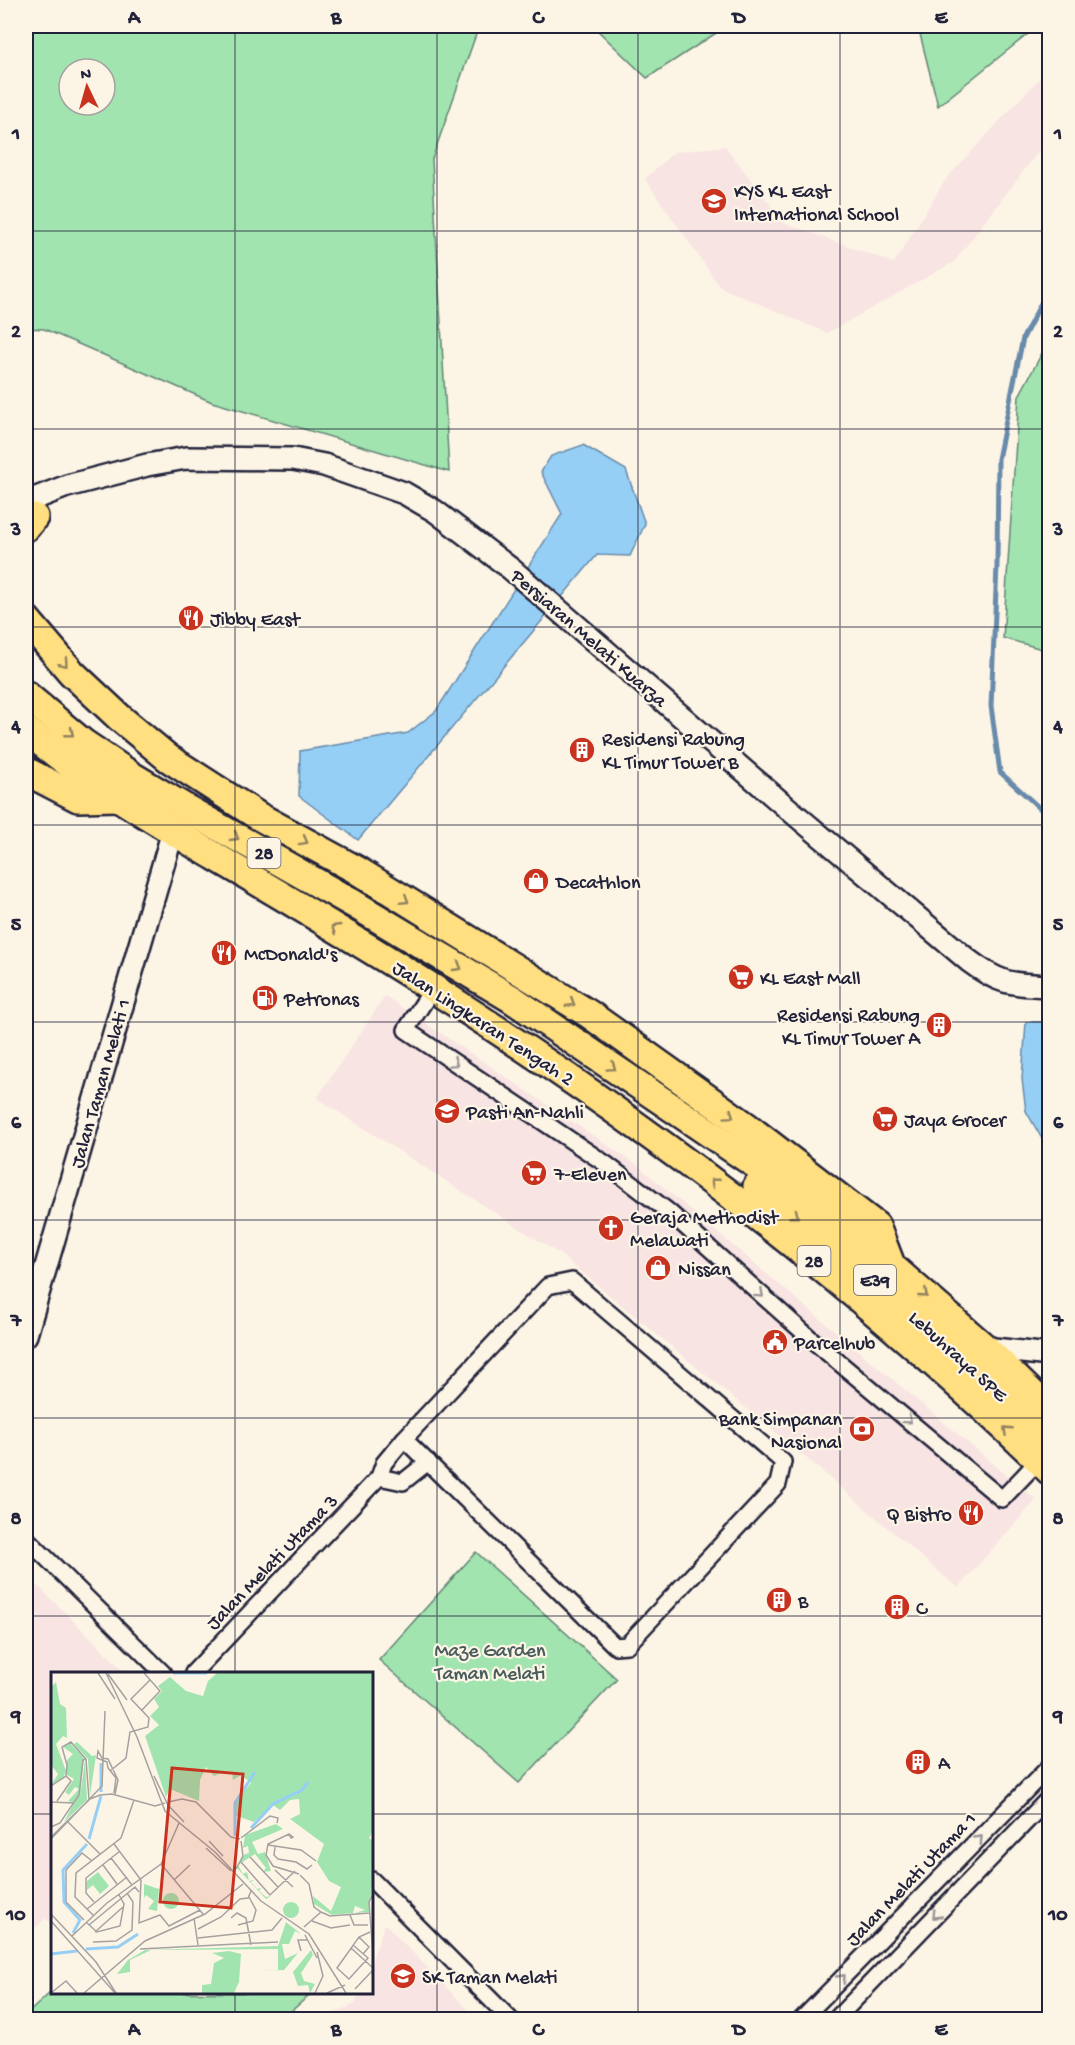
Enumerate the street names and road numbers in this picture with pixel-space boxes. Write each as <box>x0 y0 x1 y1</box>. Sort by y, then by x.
street label: Persiaran Melati Kuarza <box>504 565 671 714</box>
road number: 28 <box>248 838 280 868</box>
street label: Jalan Lingkaran Tengah 2 <box>387 958 577 1092</box>
street label: Jalan Taman Melati 1 <box>67 997 138 1171</box>
road number: 28 <box>798 1246 830 1276</box>
road number: E39 <box>854 1265 896 1295</box>
street label: Lebuhraya SPE <box>903 1307 1012 1409</box>
street label: Jalan Melati Utama 3 <box>203 1491 344 1636</box>
street label: Jalan Melati Utama 1 <box>843 1809 982 1952</box>

